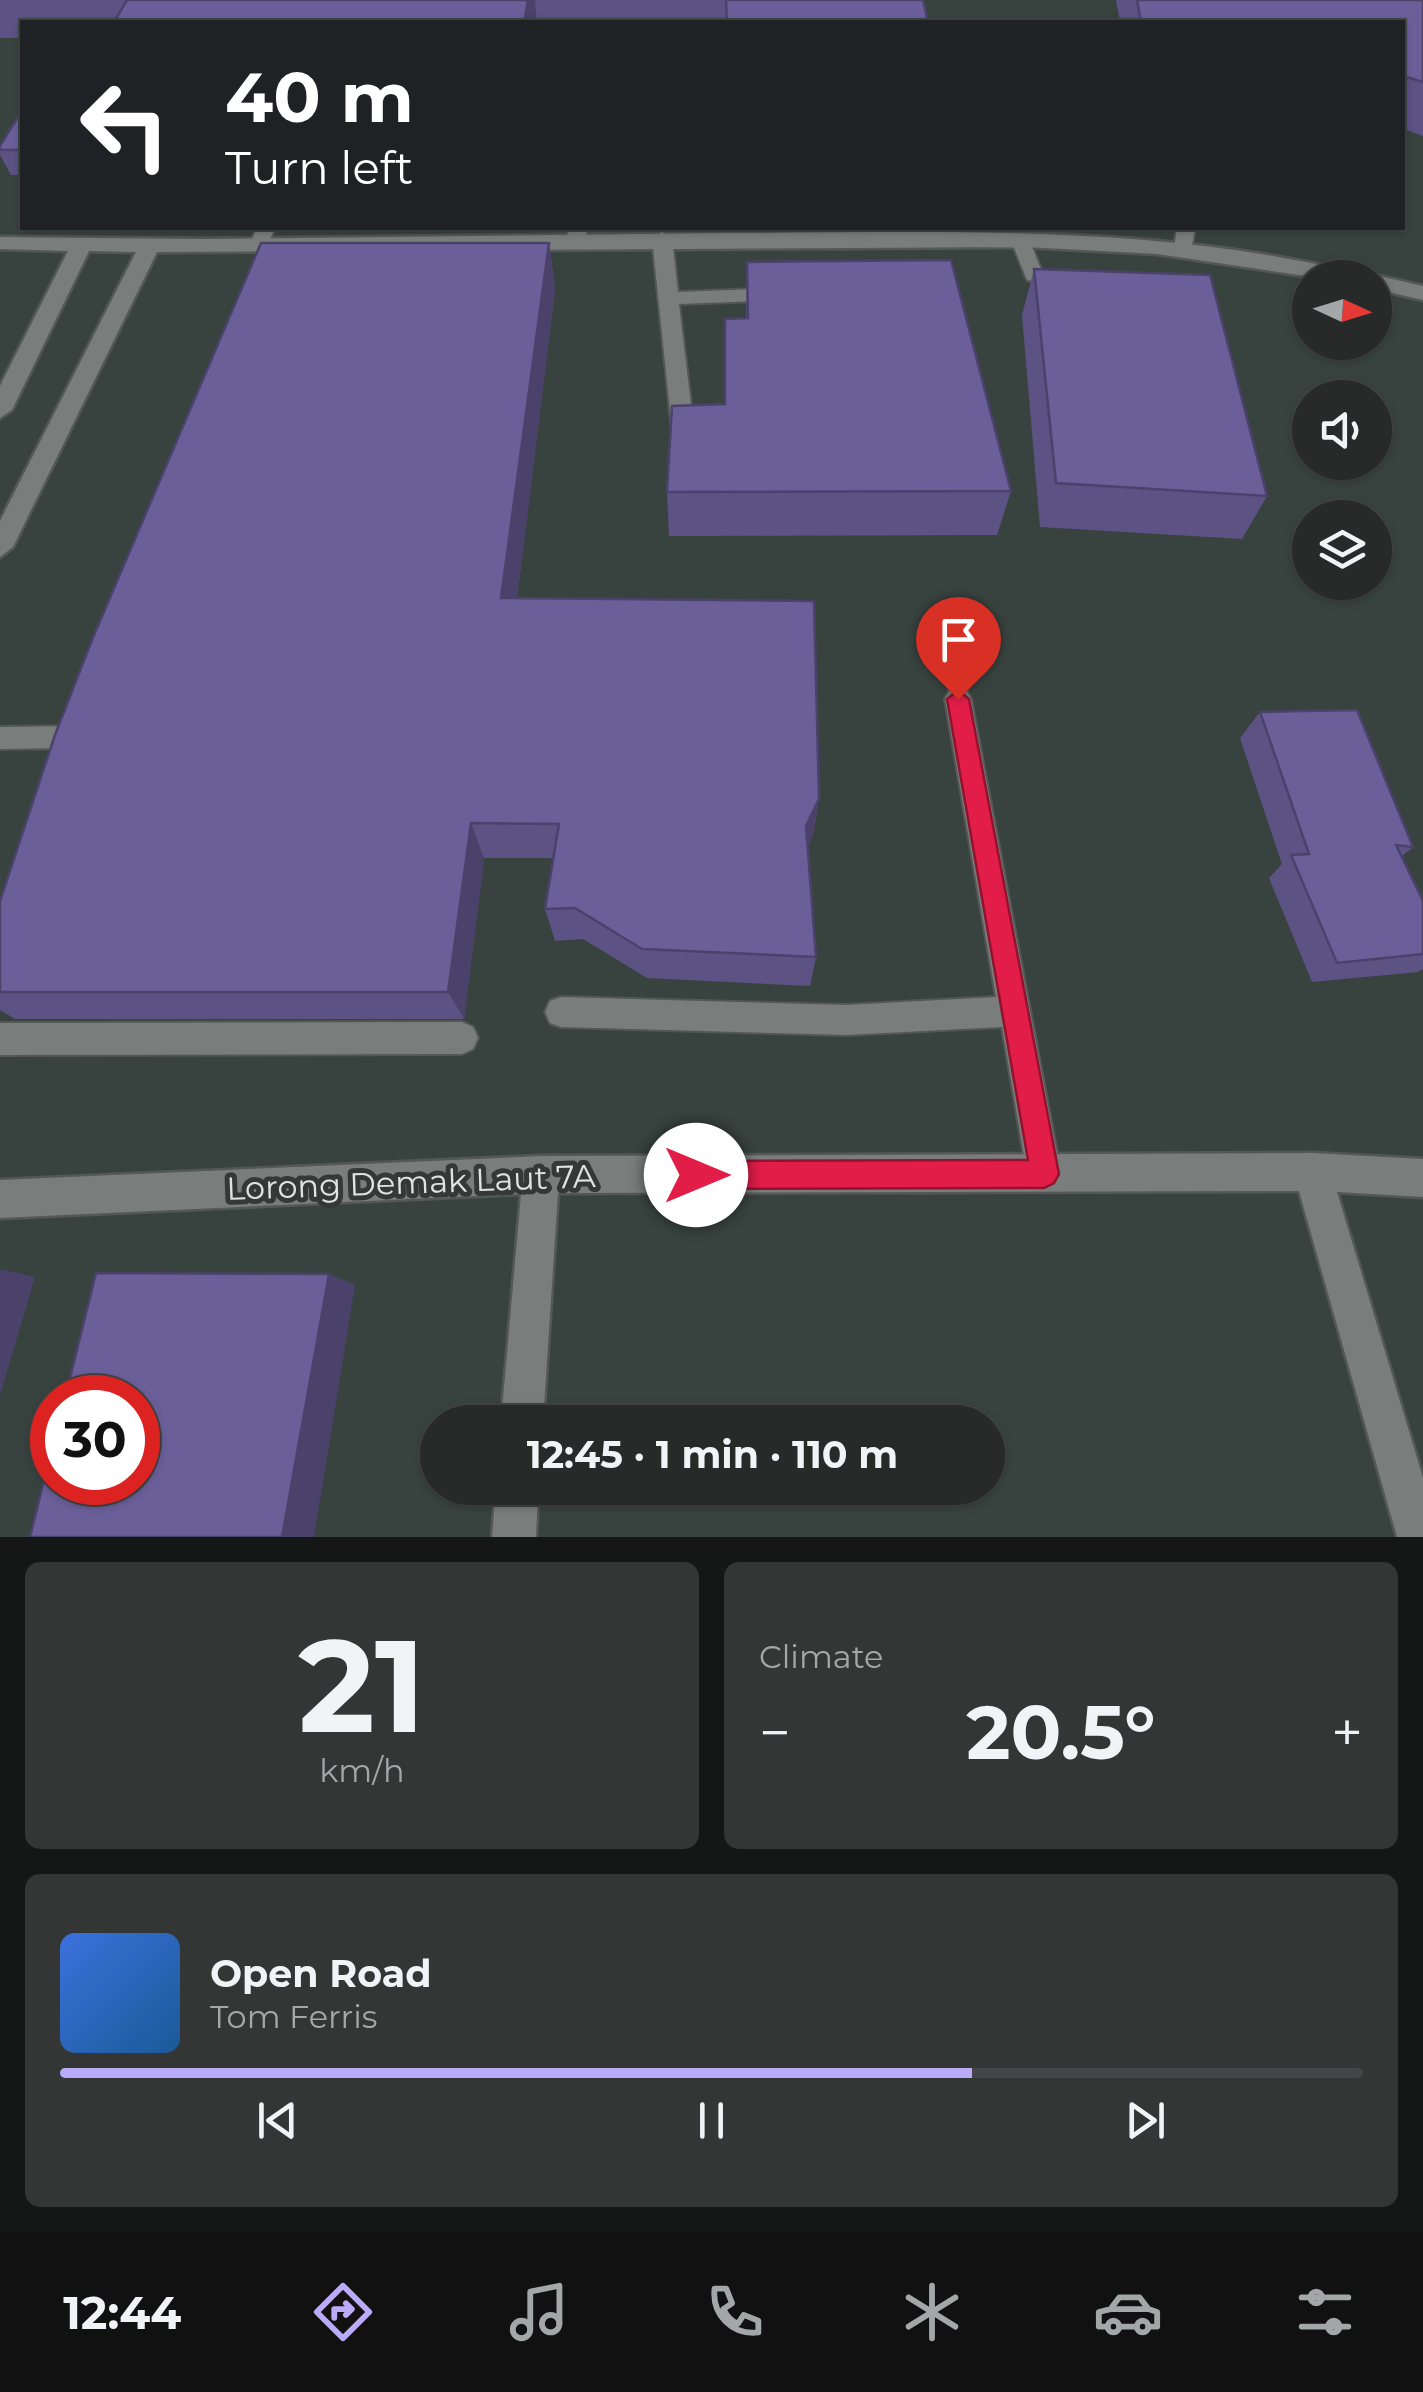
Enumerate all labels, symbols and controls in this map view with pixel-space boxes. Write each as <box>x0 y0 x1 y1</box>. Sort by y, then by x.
text: 40 m <box>225 54 414 140</box>
icon: left <box>60 60 190 190</box>
text: Turn left <box>225 140 413 195</box>
north arrow <box>1292 260 1392 360</box>
map controls <box>1292 260 1392 600</box>
button: sound <box>1292 380 1392 480</box>
button: layers <box>1292 500 1392 600</box>
pin <box>916 597 1001 700</box>
icon: arrive <box>931 612 986 667</box>
position arrow <box>644 1123 748 1227</box>
street label: Lorong Demak Laut 7A <box>226 1156 596 1208</box>
speed limit sign: 30 <box>30 1375 160 1505</box>
text: 12:45 · 1 min · 110 m <box>527 1431 898 1478</box>
text: 21 <box>298 1606 426 1765</box>
text: Climate <box>759 1637 883 1676</box>
text: 20.5° <box>966 1686 1156 1778</box>
text: − <box>759 1699 791 1766</box>
text: + <box>1331 1699 1363 1766</box>
text: km/h <box>319 1751 405 1790</box>
text: Open Road <box>210 1950 432 1997</box>
text: Tom Ferris <box>210 1997 377 2036</box>
icon: previous <box>250 2093 305 2148</box>
icon: pause <box>684 2093 739 2148</box>
icon: next <box>1118 2093 1173 2148</box>
icon: directions <box>308 2277 378 2347</box>
icon: music <box>504 2277 574 2347</box>
icon: phone <box>700 2277 770 2347</box>
icon: climate <box>897 2277 967 2347</box>
icon: car <box>1093 2277 1163 2347</box>
icon: filters <box>1290 2277 1360 2347</box>
text: 12:44 <box>63 2285 181 2340</box>

